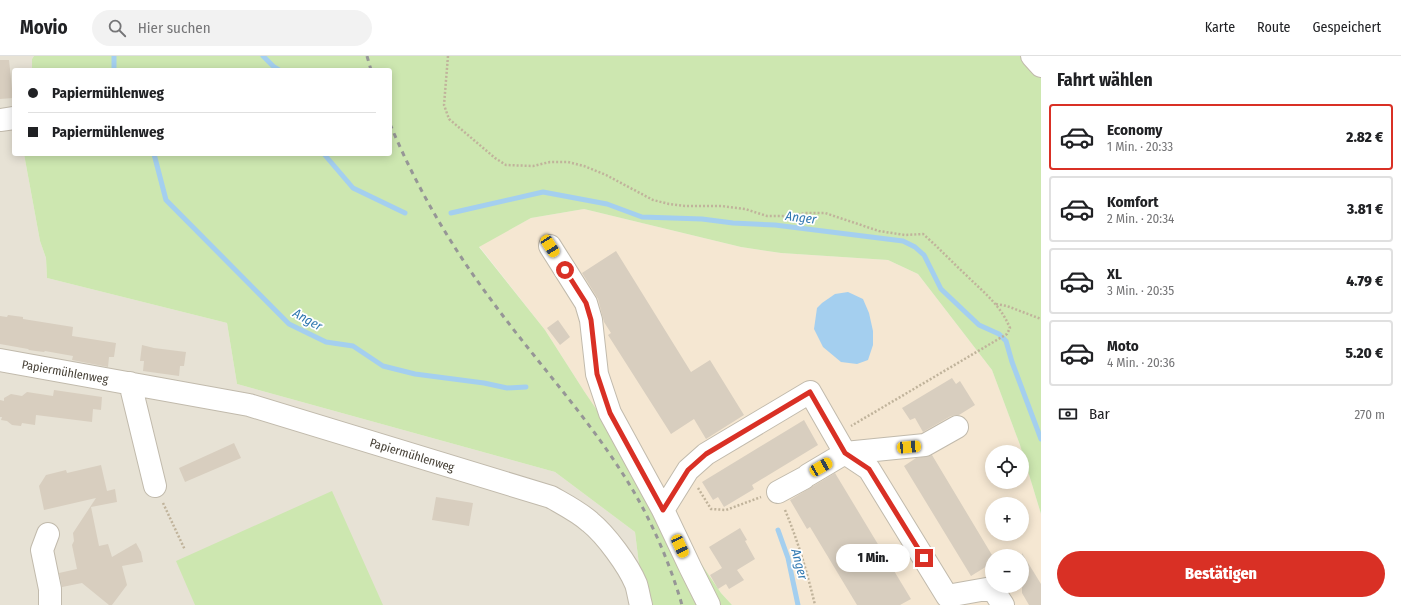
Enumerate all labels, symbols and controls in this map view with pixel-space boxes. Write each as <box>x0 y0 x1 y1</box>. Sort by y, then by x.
search box <box>92 10 372 46</box>
text: Movio <box>20 16 68 39</box>
icon: search <box>106 17 128 39</box>
text: Hier suchen <box>138 19 211 37</box>
text: Karte <box>1205 19 1235 36</box>
text: Route <box>1257 19 1290 36</box>
text: Gespeichert <box>1312 19 1381 36</box>
text: Fahrt wählen <box>1057 69 1153 91</box>
text: Papiermühlenweg <box>52 84 164 102</box>
icon: car <box>1059 119 1095 155</box>
text: Economy <box>1107 121 1162 139</box>
text: Papiermühlenweg <box>52 123 164 141</box>
text: 2.82 € <box>1346 128 1383 146</box>
text: 1 Min. · 20:33 <box>1107 139 1173 154</box>
icon: car <box>1059 191 1095 227</box>
text: Komfort <box>1107 193 1158 211</box>
text: 3.81 € <box>1347 200 1383 218</box>
water label: Anger <box>784 208 818 227</box>
text: 2 Min. · 20:34 <box>1107 211 1174 226</box>
car <box>538 233 562 259</box>
route start <box>556 261 574 279</box>
icon: car <box>1059 263 1095 299</box>
text: XL <box>1107 265 1122 283</box>
text: 4.79 € <box>1346 272 1383 290</box>
text: 3 Min. · 20:35 <box>1107 283 1174 298</box>
water label: Anger <box>290 305 325 334</box>
icon: car <box>1059 335 1095 371</box>
text: Moto <box>1107 337 1139 355</box>
text: 5.20 € <box>1346 344 1383 362</box>
text: 4 Min. · 20:36 <box>1107 355 1175 370</box>
street label: Papiermühlenweg <box>21 357 110 387</box>
icon: cash <box>1057 403 1079 425</box>
text: Bar <box>1089 405 1110 423</box>
text: 270 m <box>1354 407 1385 422</box>
street label: Papiermühlenweg <box>368 435 456 475</box>
car <box>897 440 921 454</box>
map controls <box>985 445 1029 593</box>
button: locate <box>985 445 1029 489</box>
car <box>808 456 834 478</box>
button: + <box>985 497 1029 541</box>
car <box>669 533 691 559</box>
callout: 1 Min. <box>836 544 910 572</box>
water label: Anger <box>788 546 811 582</box>
route end <box>915 549 933 567</box>
button: − <box>985 549 1029 593</box>
text: 1 Min. <box>858 550 888 565</box>
button: Bestätigen <box>1057 551 1385 597</box>

